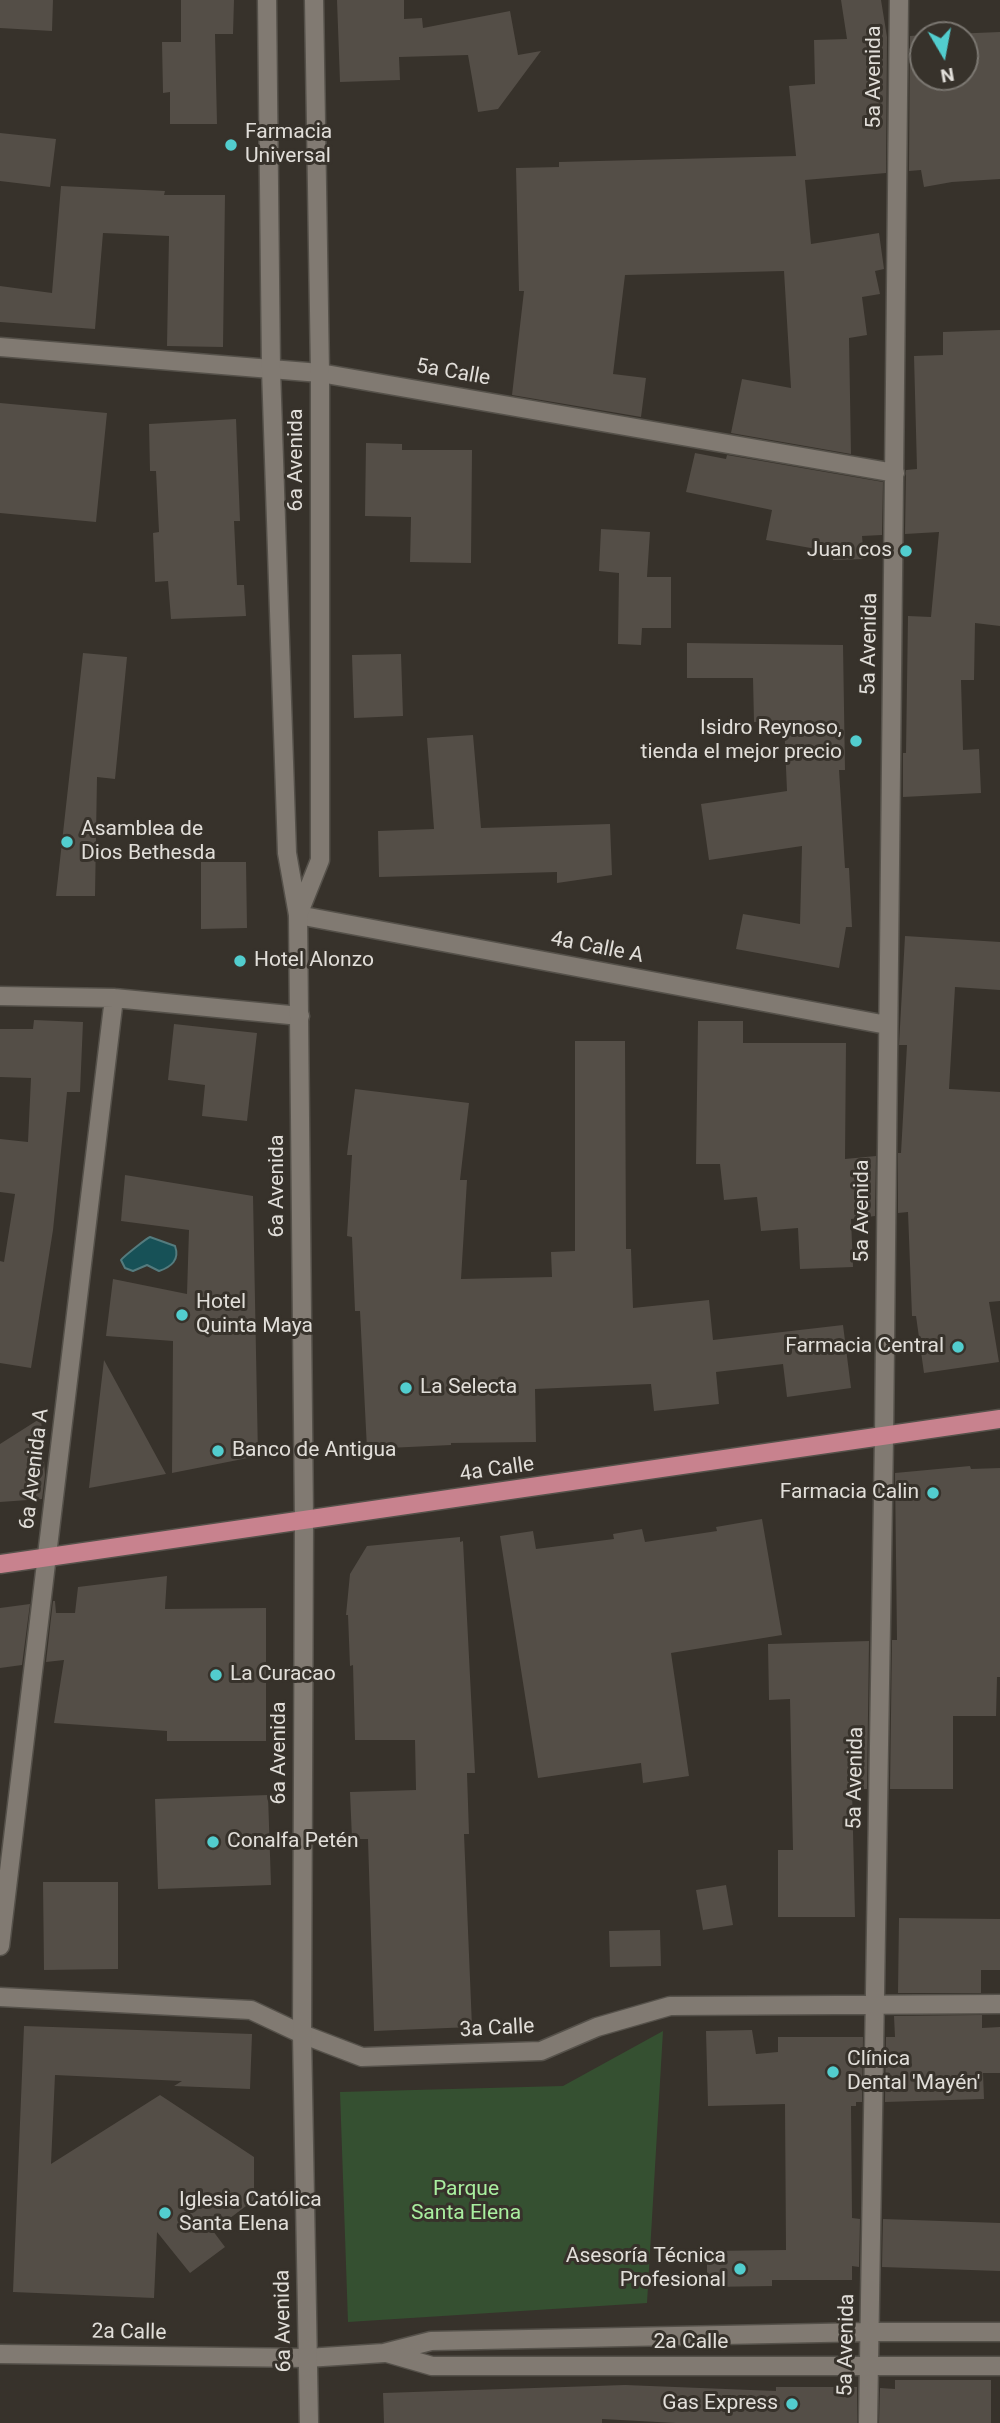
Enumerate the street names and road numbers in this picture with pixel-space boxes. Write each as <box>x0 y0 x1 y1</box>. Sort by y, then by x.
street label: 5a Avenida <box>862 26 888 128</box>
street label: 5a Calle <box>414 354 492 392</box>
street label: 6a Avenida <box>284 409 310 511</box>
street label: 5a Avenida <box>857 592 883 696</box>
street label: 4a Calle A <box>549 927 645 969</box>
street label: 6a Avenida <box>265 1135 291 1237</box>
street label: 5a Avenida <box>850 1160 876 1262</box>
street label: 6a Avenida A <box>15 1407 55 1531</box>
street label: 4a Calle <box>458 1452 536 1488</box>
street label: 6a Avenida <box>267 1702 293 1804</box>
street label: 5a Avenida <box>843 1726 869 1830</box>
street label: 3a Calle <box>459 2014 535 2044</box>
street label: 6a Avenida <box>271 2269 297 2373</box>
street label: 5a Avenida <box>834 2293 860 2397</box>
street label: 2a Calle <box>91 2320 167 2346</box>
street label: 2a Calle <box>654 2330 728 2356</box>

